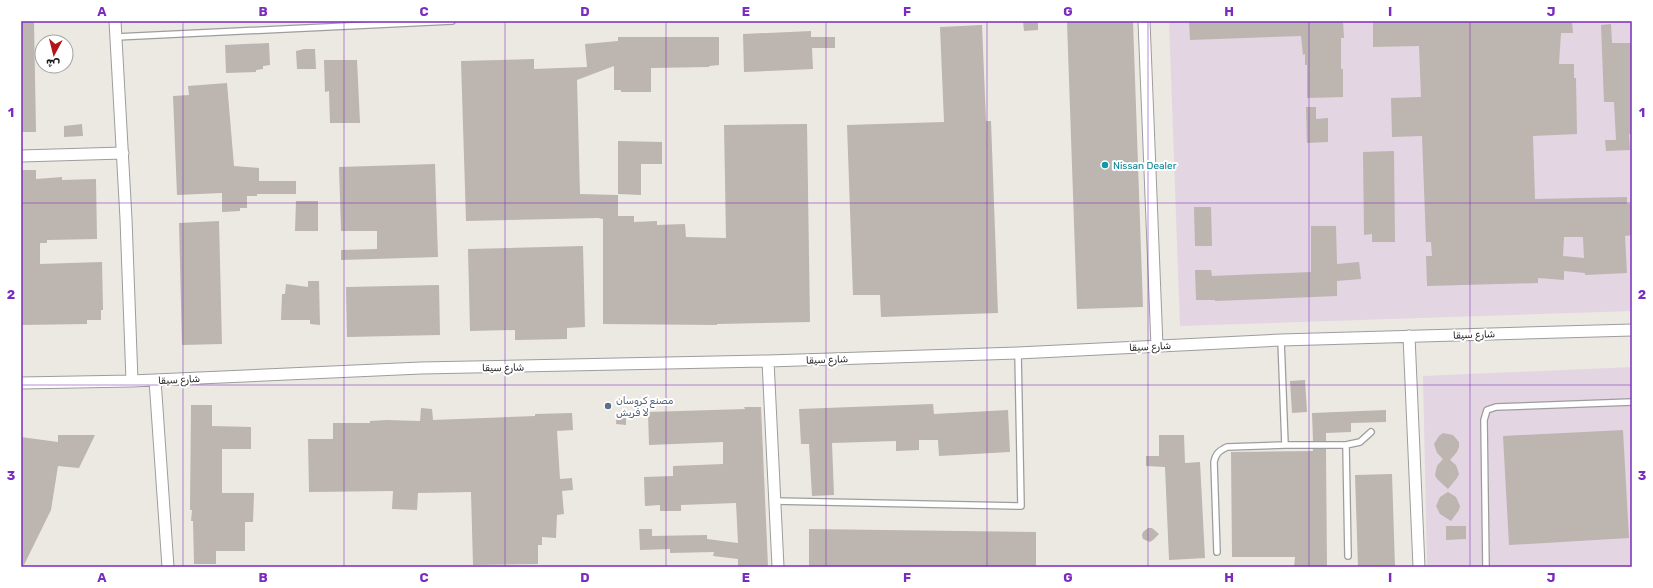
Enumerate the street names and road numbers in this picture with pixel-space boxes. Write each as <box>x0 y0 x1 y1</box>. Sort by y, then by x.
street label: شارع سيقا <box>1453 328 1495 343</box>
street label: شارع سيقا <box>1129 340 1171 355</box>
street label: شارع سيقا <box>806 353 848 368</box>
street label: شارع سيقا <box>482 362 524 375</box>
street label: شارع سيقا <box>158 373 200 388</box>

